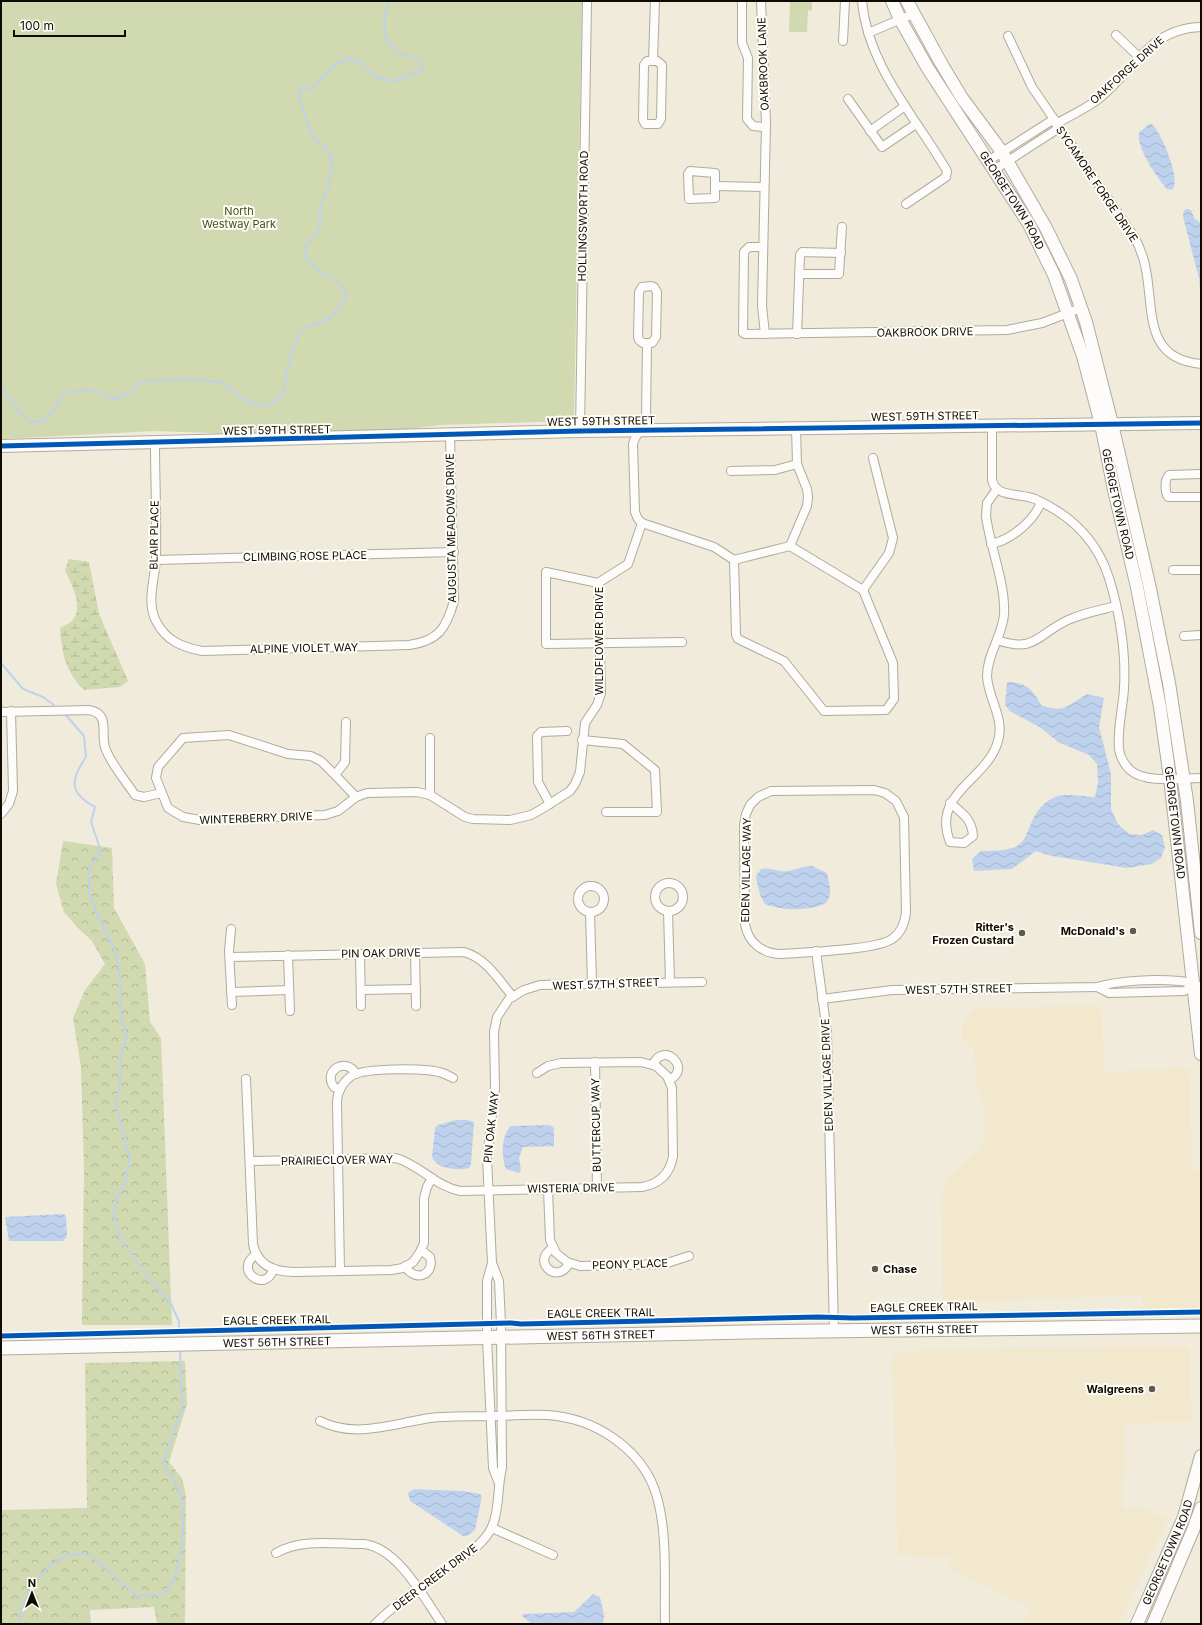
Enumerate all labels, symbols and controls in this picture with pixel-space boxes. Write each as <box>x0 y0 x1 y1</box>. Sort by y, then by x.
scale bar <box>14 12 125 38</box>
street label: OAKBROOK LANE <box>754 17 772 111</box>
text: 100 m <box>20 18 54 33</box>
street label: OAKFORGE DRIVE <box>1087 33 1167 107</box>
street label: SYCAMORE FORGE DRIVE <box>1053 123 1141 245</box>
street label: GEORGETOWN ROAD <box>976 148 1047 252</box>
street label: HOLLINGSWORTH ROAD <box>575 150 591 282</box>
park label: North Westway Park <box>202 204 276 231</box>
street label: OAKBROOK DRIVE <box>876 324 974 340</box>
street label: WEST 59TH STREET <box>871 408 979 424</box>
street label: WEST 59TH STREET <box>547 413 655 429</box>
street label: WEST 59TH STREET <box>223 422 331 438</box>
street label: GEORGETOWN ROAD <box>1099 447 1137 561</box>
street label: AUGUSTA MEADOWS DRIVE <box>443 453 459 603</box>
street label: BLAIR PLACE <box>146 500 162 570</box>
street label: CLIMBING ROSE PLACE <box>243 548 367 564</box>
street label: WILDFLOWER DRIVE <box>592 587 606 695</box>
street label: ALPINE VIOLET WAY <box>250 640 359 656</box>
street label: GEORGETOWN ROAD <box>1161 765 1188 880</box>
street label: WINTERBERRY DRIVE <box>199 809 313 827</box>
street label: EDEN VILLAGE WAY <box>738 817 754 923</box>
place label: Ritter's Frozen Custard <box>932 920 1014 947</box>
place label: McDonald's <box>1061 924 1125 938</box>
marker: McDonald's <box>1128 926 1138 936</box>
marker: Ritter's Frozen Custard <box>1017 928 1027 938</box>
street label: PIN OAK DRIVE <box>341 945 421 961</box>
street label: WEST 57TH STREET <box>552 975 660 993</box>
street label: WEST 57TH STREET <box>905 981 1013 997</box>
street label: EDEN VILLAGE DRIVE <box>818 1018 836 1132</box>
street label: BUTTERCUP WAY <box>588 1077 604 1172</box>
street label: PIN OAK WAY <box>480 1090 502 1164</box>
street label: PRAIRIECLOVER WAY <box>281 1152 394 1168</box>
street label: WISTERIA DRIVE <box>527 1180 615 1196</box>
street label: PEONY PLACE <box>592 1256 668 1272</box>
place label: Chase <box>883 1262 918 1276</box>
marker: Chase <box>870 1264 880 1274</box>
street label: EAGLE CREEK TRAIL <box>870 1299 978 1315</box>
street label: EAGLE CREEK TRAIL <box>547 1305 655 1321</box>
street label: EAGLE CREEK TRAIL <box>223 1312 331 1328</box>
street label: WEST 56TH STREET <box>871 1322 979 1337</box>
street label: WEST 56TH STREET <box>547 1327 655 1343</box>
street label: WEST 56TH STREET <box>223 1334 331 1350</box>
place label: Walgreens <box>1087 1382 1144 1396</box>
marker: Walgreens <box>1147 1384 1157 1394</box>
street label: GEORGETOWN ROAD <box>1139 1498 1196 1607</box>
street label: DEER CREEK DRIVE <box>390 1541 480 1613</box>
north arrow <box>12 1573 52 1613</box>
text: N <box>28 1576 36 1590</box>

